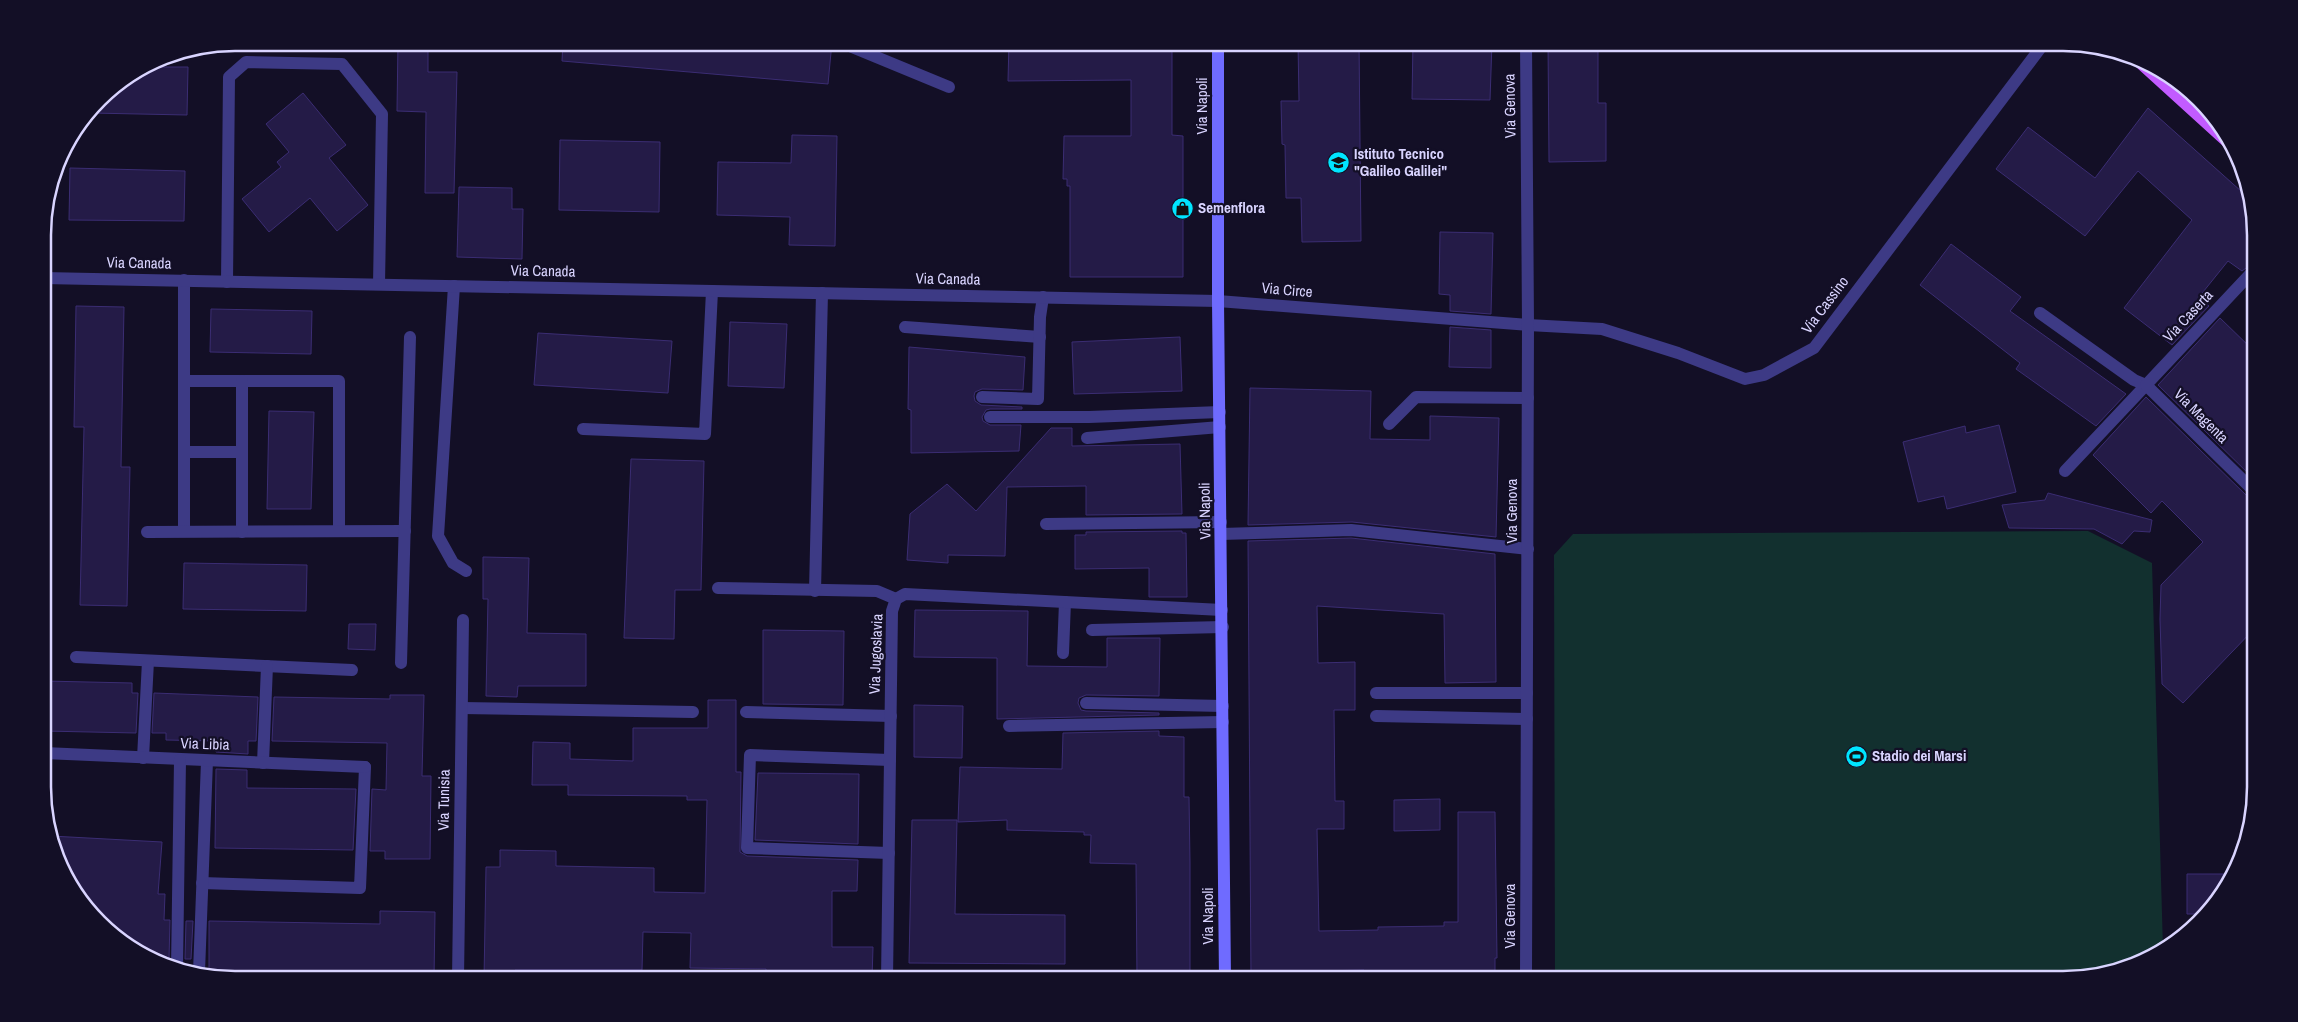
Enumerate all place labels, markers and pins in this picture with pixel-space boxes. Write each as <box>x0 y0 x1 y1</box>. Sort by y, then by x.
place label: Istituto Tecnico "Galileo Galilei" <box>1354 143 1447 181</box>
school or university icon: Istituto Tecnico "Galileo Galilei" <box>1326 151 1350 175</box>
shop icon: Semenflora <box>1170 196 1194 220</box>
place label: Semenflora <box>1198 197 1265 218</box>
sports icon: Stadio dei Marsi <box>1844 744 1868 768</box>
place label: Stadio dei Marsi <box>1872 745 1966 766</box>

